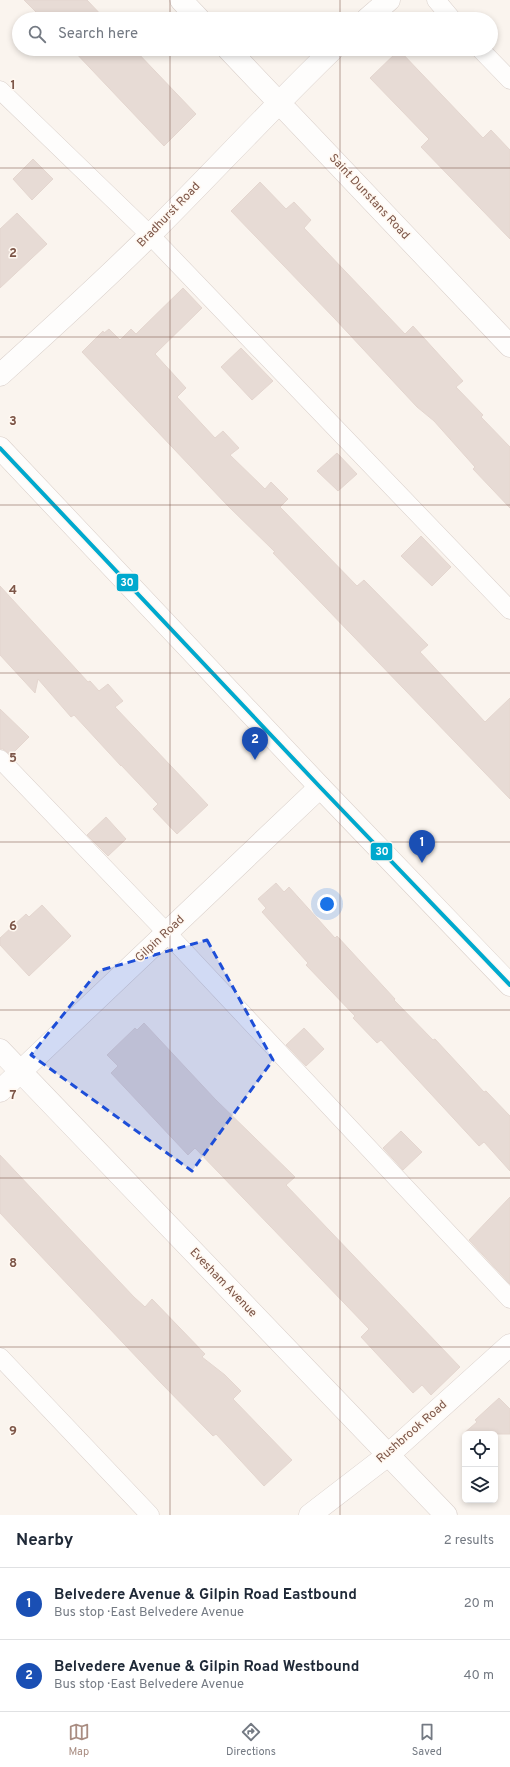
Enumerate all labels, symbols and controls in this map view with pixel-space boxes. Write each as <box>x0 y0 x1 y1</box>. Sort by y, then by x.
search box <box>12 12 498 56</box>
icon: search <box>26 23 48 45</box>
text: Search here <box>58 25 138 44</box>
text: 1 <box>10 78 16 94</box>
street label: Saint Dunstans Road <box>325 151 413 243</box>
street label: Bradhurst Road <box>134 179 204 251</box>
text: 2 <box>9 246 17 262</box>
text: 3 <box>9 414 17 430</box>
line badge: 30 <box>116 573 139 592</box>
text: 30 <box>120 576 134 590</box>
text: 4 <box>9 583 17 599</box>
pin: 2 <box>242 727 268 760</box>
text: 5 <box>9 751 17 767</box>
pin: 1 <box>409 830 435 863</box>
line badge: 30 <box>370 842 393 861</box>
text: 30 <box>375 845 389 859</box>
your location <box>317 894 337 914</box>
street label: Gilpin Road <box>132 912 188 966</box>
text: 6 <box>9 919 17 935</box>
text: 7 <box>10 1088 17 1104</box>
street label: Evesham Avenue <box>186 1245 260 1321</box>
text: 8 <box>9 1256 17 1272</box>
street label: Rushbrook Road <box>373 1397 451 1467</box>
text: 9 <box>9 1424 17 1440</box>
map controls <box>462 1431 498 1503</box>
button: locate <box>462 1431 498 1467</box>
button: layers <box>462 1467 498 1503</box>
text: Nearby <box>16 1530 73 1552</box>
text: 2 results <box>444 1533 494 1549</box>
text: Belvedere Avenue & Gilpin Road Eastbound <box>54 1586 357 1605</box>
text: 1 <box>26 1596 32 1612</box>
text: 20 m <box>464 1596 494 1612</box>
text: Bus stop · East Belvedere Avenue <box>54 1605 244 1621</box>
text: Belvedere Avenue & Gilpin Road Westbound <box>54 1658 359 1677</box>
text: 2 <box>25 1668 33 1684</box>
text: 40 m <box>464 1668 494 1684</box>
text: Bus stop · East Belvedere Avenue <box>54 1677 244 1693</box>
tab: Map <box>68 1721 90 1759</box>
tab: Directions <box>226 1721 276 1759</box>
tab: Saved <box>412 1721 442 1759</box>

